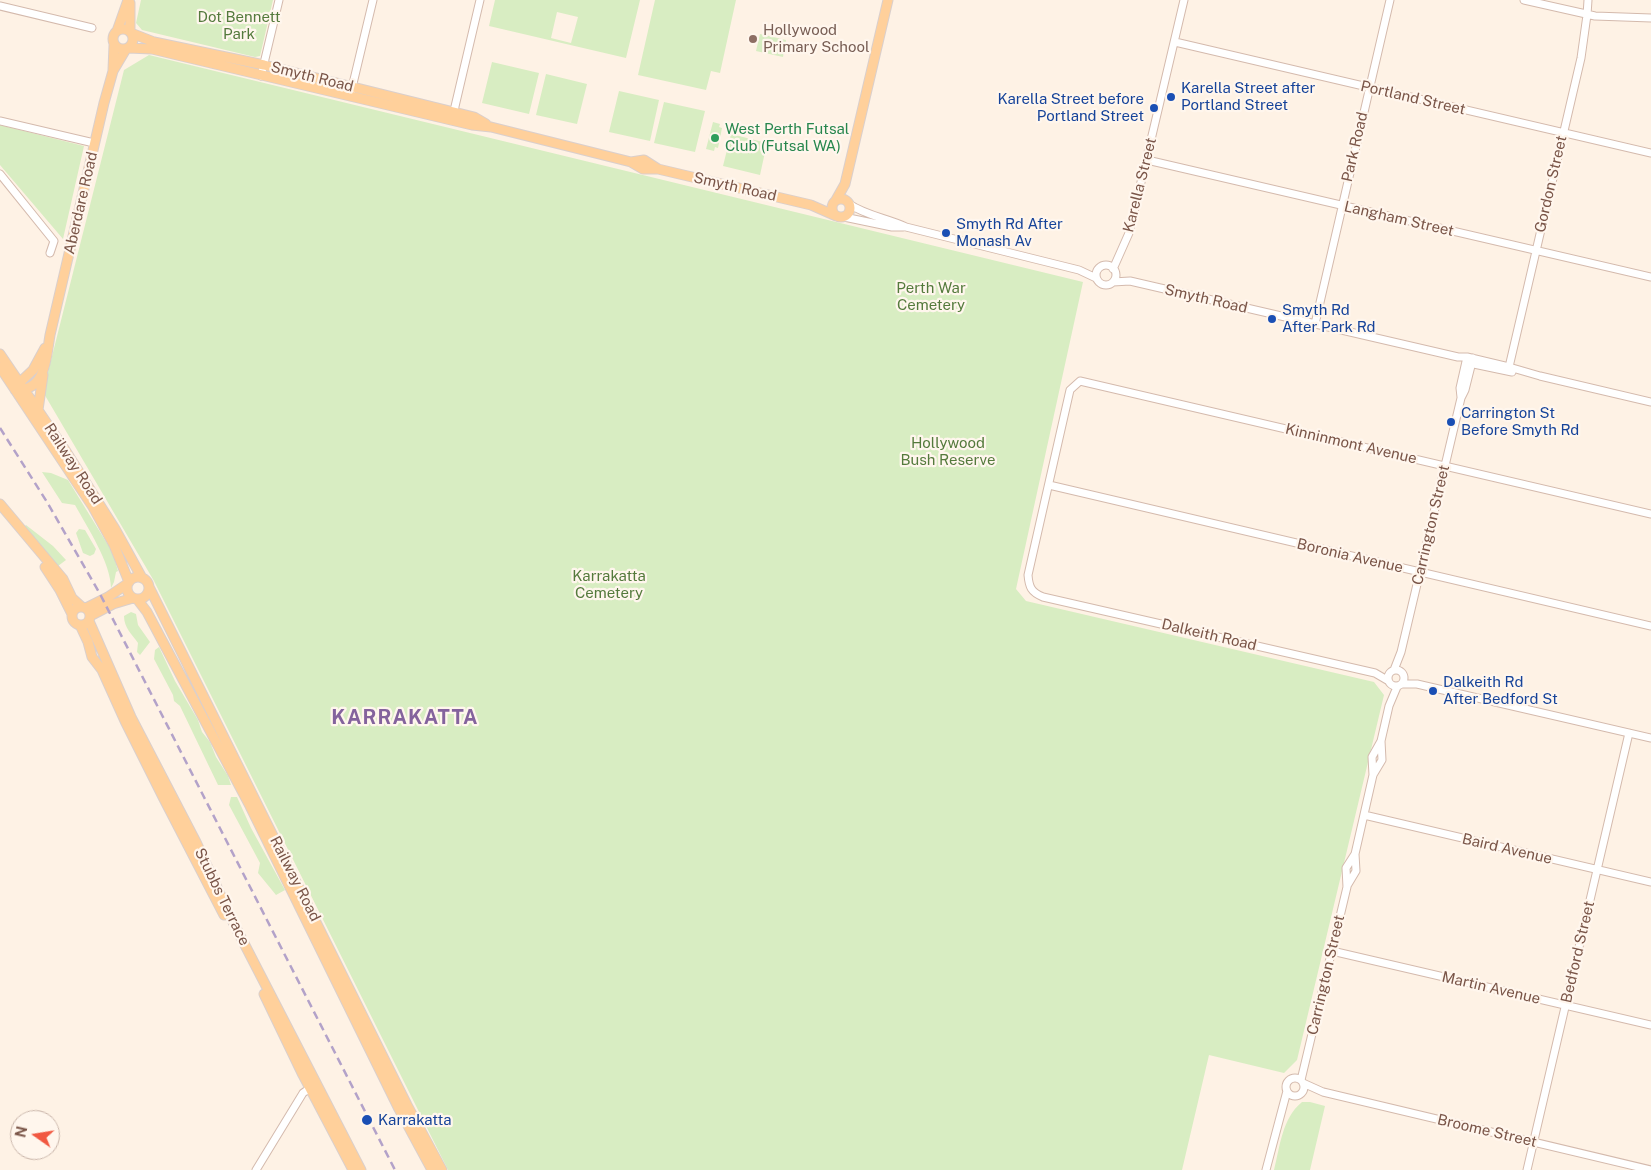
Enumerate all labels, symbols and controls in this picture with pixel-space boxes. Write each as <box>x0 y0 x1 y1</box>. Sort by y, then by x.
park label: Dot Bennett Park <box>197 8 281 43</box>
place label: Hollywood Primary School <box>763 21 869 56</box>
marker: Hollywood Primary School <box>747 33 759 45</box>
street label: Smyth Road <box>269 58 355 96</box>
street label: Portland Street <box>1359 77 1467 119</box>
place label: Karella Street after Portland Street <box>1181 79 1315 114</box>
place label: Karella Street before Portland Street <box>997 90 1144 125</box>
marker: Karella Street after Portland Street <box>1165 91 1177 103</box>
marker: Karella Street before Portland Street <box>1148 102 1160 114</box>
street label: Park Road <box>1338 110 1372 184</box>
place label: West Perth Futsal Club (Futsal WA) <box>725 120 849 155</box>
marker: West Perth Futsal Club (Futsal WA) <box>709 132 721 144</box>
street label: Gordon Street <box>1531 134 1571 234</box>
street label: Karella Street <box>1120 136 1160 234</box>
street label: Aberdare Road <box>60 150 102 256</box>
street label: Smyth Road <box>692 169 778 205</box>
street label: Langham Street <box>1342 198 1456 240</box>
place label: Smyth Rd After Monash Av <box>956 215 1063 250</box>
marker: Smyth Rd After Monash Av <box>940 227 952 239</box>
park label: Perth War Cemetery <box>896 279 966 314</box>
street label: Smyth Road <box>1163 281 1249 317</box>
place label: Smyth Rd After Park Rd <box>1282 301 1375 336</box>
marker: Smyth Rd After Park Rd <box>1266 313 1278 325</box>
place label: Carrington St Before Smyth Rd <box>1461 404 1579 439</box>
marker: Carrington St Before Smyth Rd <box>1445 416 1457 428</box>
street label: Railway Road <box>40 420 106 508</box>
street label: Kinninmont Avenue <box>1283 420 1419 468</box>
park label: Hollywood Bush Reserve <box>900 434 996 469</box>
street label: Carrington Street <box>1408 463 1454 587</box>
street label: Boronia Avenue <box>1295 535 1405 577</box>
park label: Karrakatta Cemetery <box>572 567 646 602</box>
street label: Dalkeith Road <box>1160 615 1258 655</box>
place label: Dalkeith Rd After Bedford St <box>1443 673 1558 708</box>
marker: Dalkeith Rd After Bedford St <box>1427 685 1439 697</box>
district label: KARRAKATTA <box>330 706 480 730</box>
street label: Baird Avenue <box>1460 830 1554 868</box>
street label: Railway Road <box>266 833 324 925</box>
street label: Stubbs Terrace <box>191 845 253 949</box>
street label: Bedford Street <box>1558 899 1598 1005</box>
street label: Carrington Street <box>1303 913 1349 1037</box>
street label: Martin Avenue <box>1440 968 1542 1008</box>
north arrow <box>10 1110 60 1160</box>
place label: Karrakatta <box>378 1111 452 1129</box>
street label: Broome Street <box>1435 1111 1539 1151</box>
marker: Karrakatta <box>360 1113 374 1127</box>
text: N <box>12 1125 30 1139</box>

